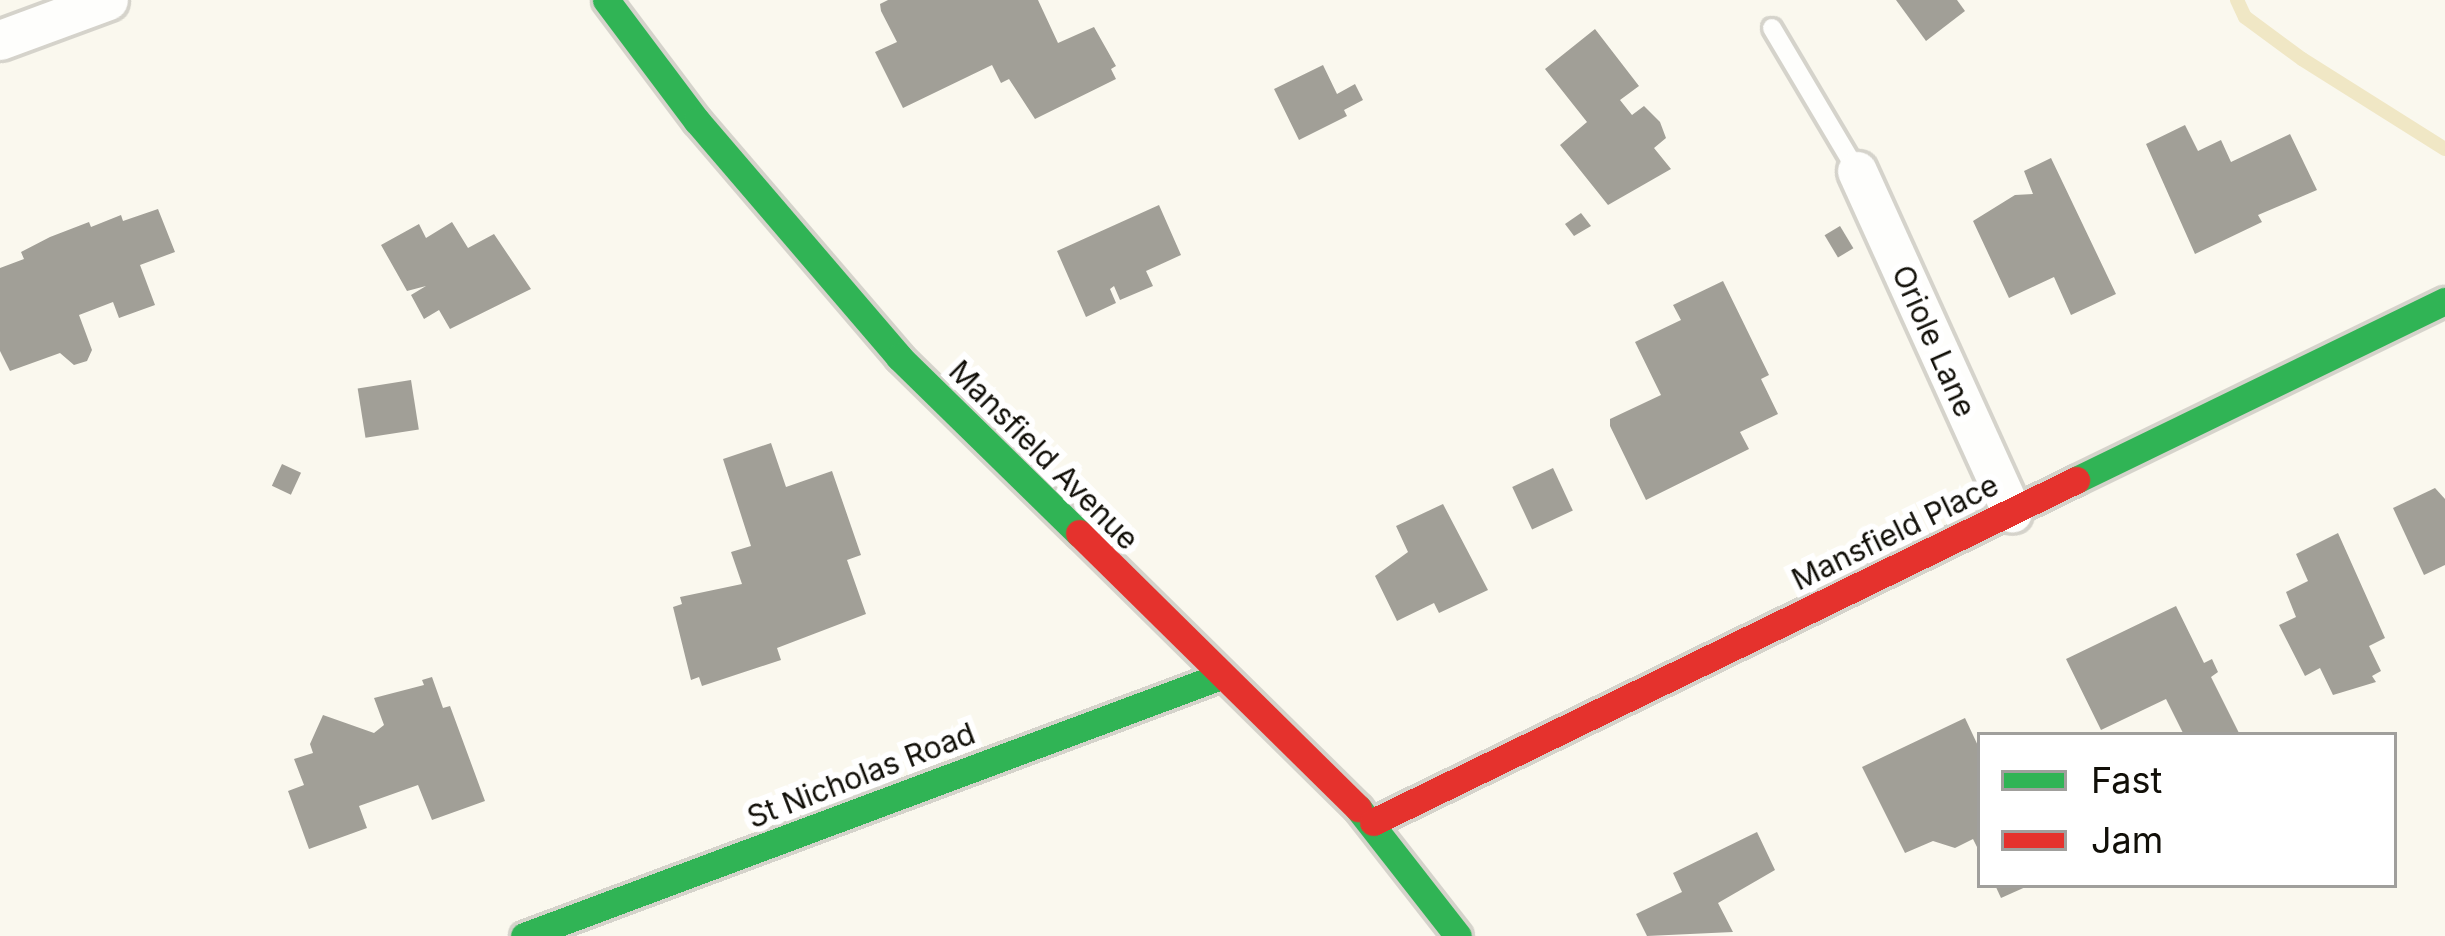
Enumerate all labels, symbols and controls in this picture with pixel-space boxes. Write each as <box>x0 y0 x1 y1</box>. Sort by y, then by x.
street label: Oriole Lane <box>1885 260 1983 422</box>
street label: Mansfield Avenue <box>942 353 1146 557</box>
street label: Mansfield Place <box>1786 466 2004 598</box>
street label: St Nicholas Road <box>742 715 980 835</box>
legend <box>1977 732 2397 888</box>
text: Fast <box>2091 758 2162 802</box>
text: Jam <box>2091 818 2163 862</box>

